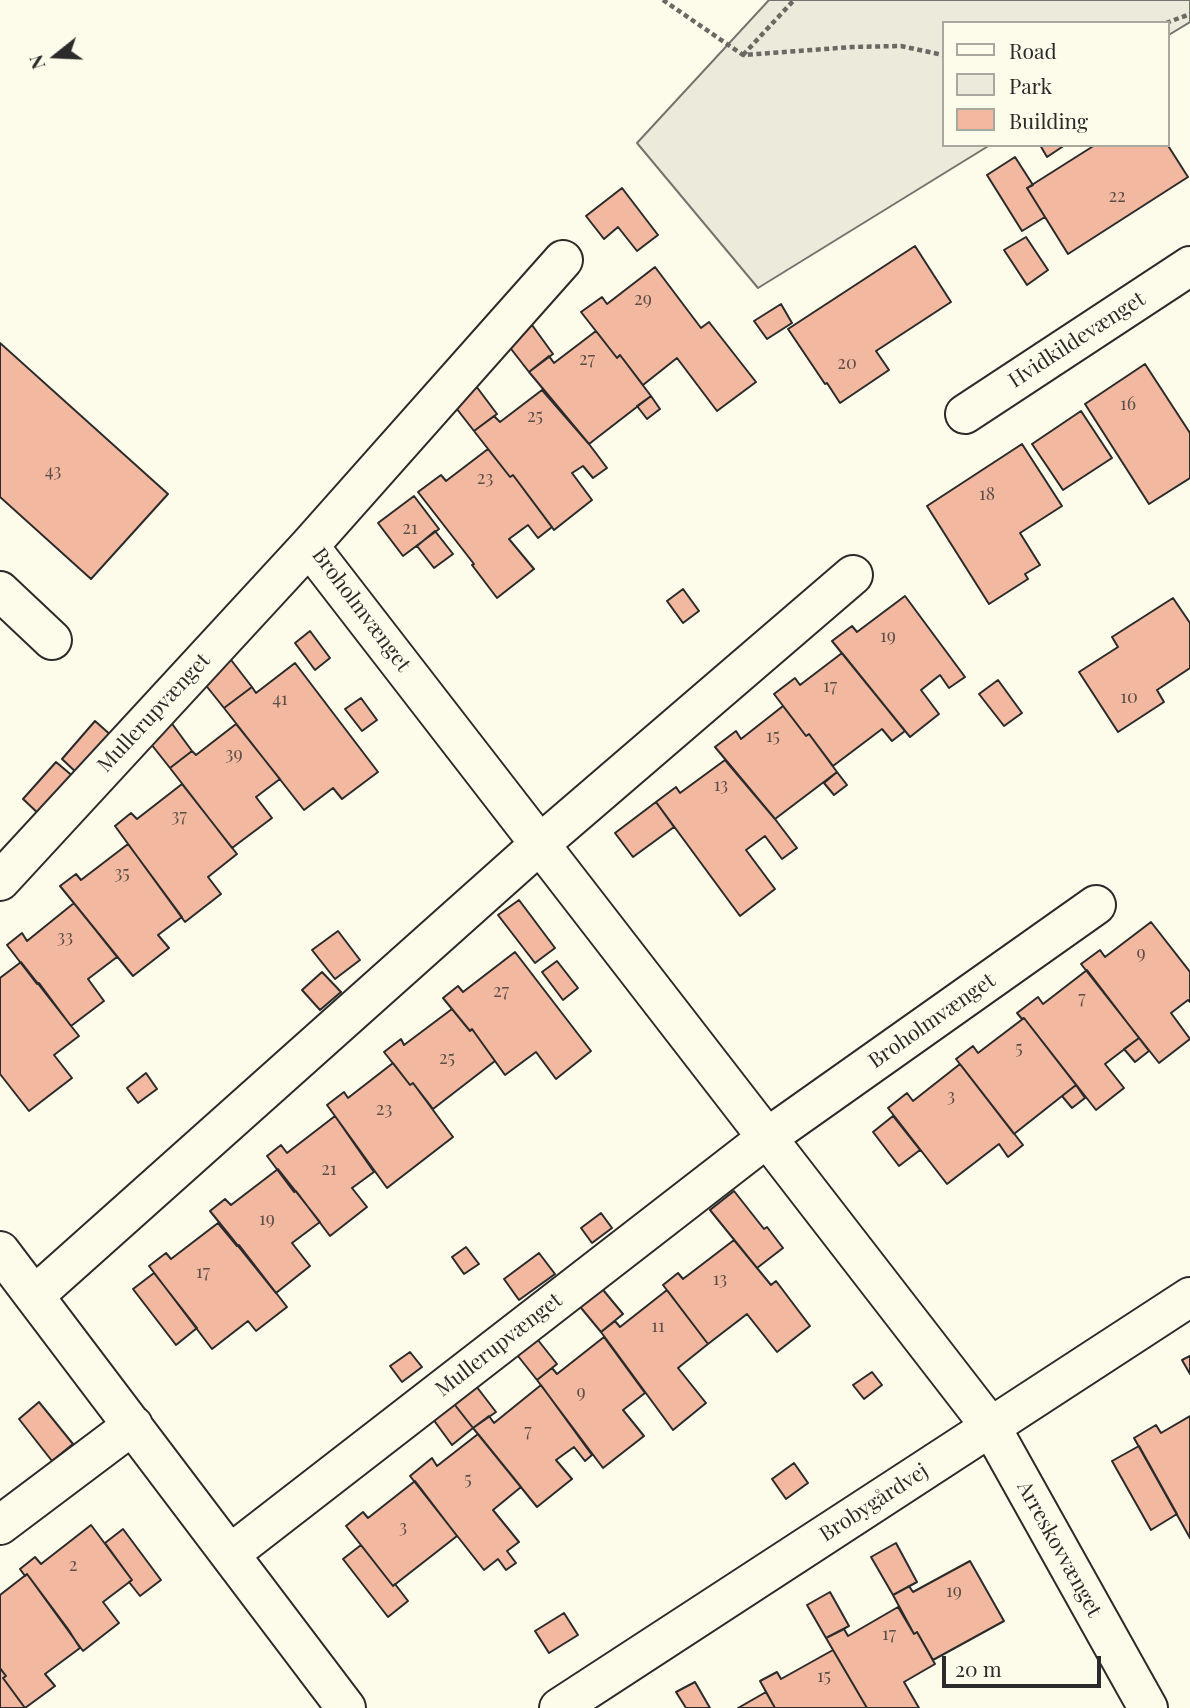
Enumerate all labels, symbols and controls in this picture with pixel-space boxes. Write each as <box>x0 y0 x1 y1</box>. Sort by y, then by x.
north arrow <box>21 21 91 91</box>
legend <box>942 21 1169 147</box>
text: Road <box>1009 36 1057 64</box>
text: N <box>22 52 51 73</box>
text: Park <box>1009 71 1052 99</box>
text: Building <box>1009 106 1088 134</box>
house number: 22 <box>1108 185 1126 207</box>
street label: Hvidkildevænget <box>1004 287 1150 393</box>
house number: 29 <box>634 288 652 310</box>
house number: 27 <box>579 348 595 370</box>
house number: 20 <box>837 352 857 374</box>
house number: 16 <box>1120 393 1136 415</box>
house number: 25 <box>527 405 543 427</box>
house number: 43 <box>45 460 61 482</box>
house number: 23 <box>477 467 493 489</box>
house number: 18 <box>979 483 995 505</box>
house number: 21 <box>402 517 418 539</box>
street label: Broholmvænget <box>306 543 416 677</box>
house number: 19 <box>880 625 896 647</box>
street label: Mullerupvænget <box>92 648 216 778</box>
house number: 17 <box>823 675 837 697</box>
house number: 10 <box>1120 686 1138 708</box>
house number: 41 <box>272 688 288 710</box>
house number: 15 <box>766 725 780 747</box>
house number: 39 <box>225 743 243 765</box>
house number: 13 <box>714 774 728 796</box>
house number: 37 <box>171 805 187 827</box>
house number: 35 <box>114 862 130 884</box>
house number: 33 <box>57 926 73 948</box>
house number: 9 <box>1136 942 1146 964</box>
street label: Broholmvænget <box>864 968 1000 1074</box>
house number: 27 <box>493 980 509 1002</box>
house number: 7 <box>1078 987 1086 1009</box>
house number: 5 <box>1015 1037 1023 1059</box>
house number: 25 <box>439 1047 455 1069</box>
house number: 3 <box>947 1085 955 1107</box>
house number: 23 <box>376 1098 392 1120</box>
house number: 21 <box>321 1158 337 1180</box>
house number: 19 <box>259 1208 275 1230</box>
house number: 17 <box>196 1261 210 1283</box>
house number: 13 <box>713 1268 727 1290</box>
street label: Mullerupvænget <box>431 1288 567 1402</box>
house number: 11 <box>651 1315 665 1337</box>
house number: 9 <box>576 1381 586 1403</box>
house number: 7 <box>524 1420 532 1442</box>
street label: Brobygårdvej <box>815 1459 933 1547</box>
house number: 5 <box>464 1468 472 1490</box>
street label: Arreskovvænget <box>1011 1477 1107 1621</box>
house number: 3 <box>399 1516 407 1538</box>
house number: 2 <box>69 1554 77 1576</box>
house number: 19 <box>946 1580 962 1602</box>
house number: 17 <box>882 1623 896 1645</box>
scale bar <box>945 1642 1104 1686</box>
text: 20 m <box>955 1654 1002 1682</box>
house number: 15 <box>817 1665 831 1687</box>

